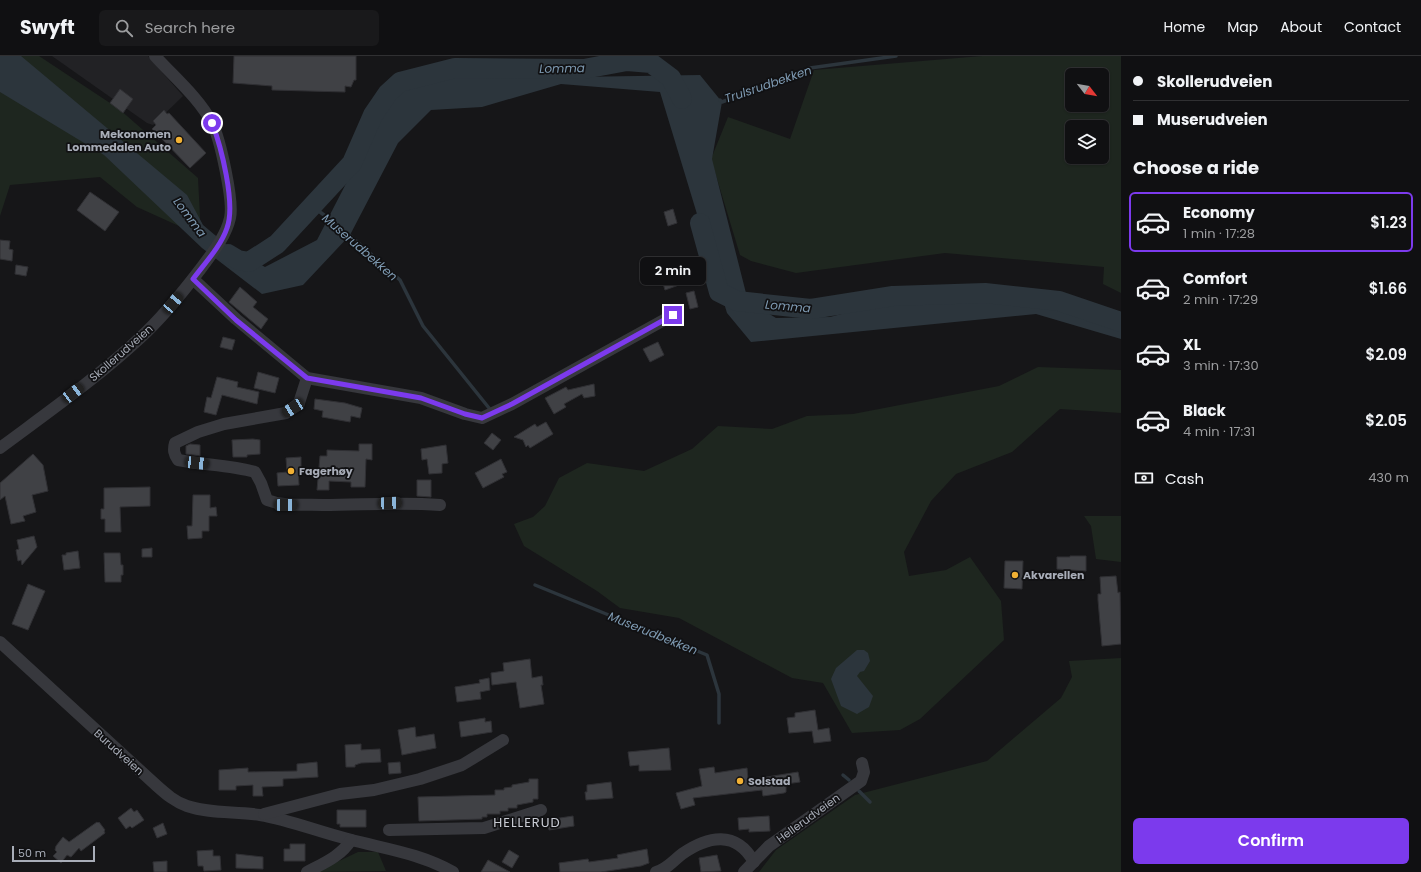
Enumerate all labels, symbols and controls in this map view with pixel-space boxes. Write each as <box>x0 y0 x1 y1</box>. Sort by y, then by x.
search box <box>99 10 379 46</box>
text: Swyft <box>20 14 75 41</box>
icon: search <box>113 17 135 39</box>
text: Search here <box>145 17 235 38</box>
text: Home <box>1163 17 1205 37</box>
text: Map <box>1227 17 1258 37</box>
text: About <box>1280 17 1322 37</box>
text: Contact <box>1344 17 1401 37</box>
water label: Lomma <box>539 59 585 77</box>
water label: Trulsrudbekken <box>722 61 814 107</box>
north arrow <box>1065 68 1109 112</box>
map controls <box>1065 68 1109 164</box>
text: Skollerudveien <box>1157 71 1272 92</box>
text: Muserudveien <box>1157 109 1268 130</box>
route start <box>203 114 221 132</box>
button: layers <box>1065 120 1109 164</box>
place label: Mekonomen Lommedalen Auto <box>67 126 171 155</box>
marker: Mekonomen Lommedalen Auto <box>174 135 184 145</box>
text: Choose a ride <box>1133 155 1259 180</box>
water label: Lomma <box>169 194 211 240</box>
text: Economy <box>1183 202 1255 223</box>
icon: car <box>1135 204 1171 240</box>
water label: Muserudbekken <box>319 209 401 285</box>
text: $1.23 <box>1370 212 1407 233</box>
text: 1 min · 17:28 <box>1183 224 1255 243</box>
callout: 2 min <box>640 257 706 285</box>
text: 2 min <box>655 261 691 280</box>
text: Comfort <box>1183 268 1247 289</box>
icon: car <box>1135 270 1171 306</box>
text: $1.66 <box>1369 278 1407 299</box>
car <box>161 290 185 316</box>
text: 2 min · 17:29 <box>1183 290 1258 309</box>
water label: Lomma <box>764 296 812 316</box>
route end <box>664 306 682 324</box>
street label: Skollerudveien <box>86 321 156 385</box>
text: XL <box>1183 334 1201 355</box>
icon: car <box>1135 336 1171 372</box>
text: $2.09 <box>1366 344 1407 365</box>
text: 3 min · 17:30 <box>1183 356 1259 375</box>
car <box>60 381 86 405</box>
car <box>280 397 306 419</box>
text: Black <box>1183 400 1226 421</box>
icon: car <box>1135 402 1171 438</box>
text: $2.05 <box>1365 410 1407 431</box>
text: 4 min · 17:31 <box>1183 422 1255 441</box>
car <box>184 456 210 470</box>
place label: Fagerhøy <box>299 463 353 479</box>
marker: Fagerhøy <box>286 466 296 476</box>
icon: cash <box>1133 467 1155 489</box>
text: Cash <box>1165 468 1204 489</box>
text: 430 m <box>1368 468 1409 487</box>
car <box>378 497 402 509</box>
car <box>274 499 298 511</box>
place label: Akvarellen <box>1023 567 1084 583</box>
marker: Akvarellen <box>1010 570 1020 580</box>
water label: Muserudbekken <box>606 607 700 659</box>
street label: Burudveien <box>91 725 147 779</box>
place label: Solstad <box>748 773 791 789</box>
marker: Solstad <box>735 776 745 786</box>
street label: Hellerudveien <box>773 790 843 846</box>
district label: HELLERUD <box>493 813 561 832</box>
button: Confirm <box>1133 818 1409 864</box>
scale bar <box>12 844 95 863</box>
text: 50 m <box>18 845 46 861</box>

